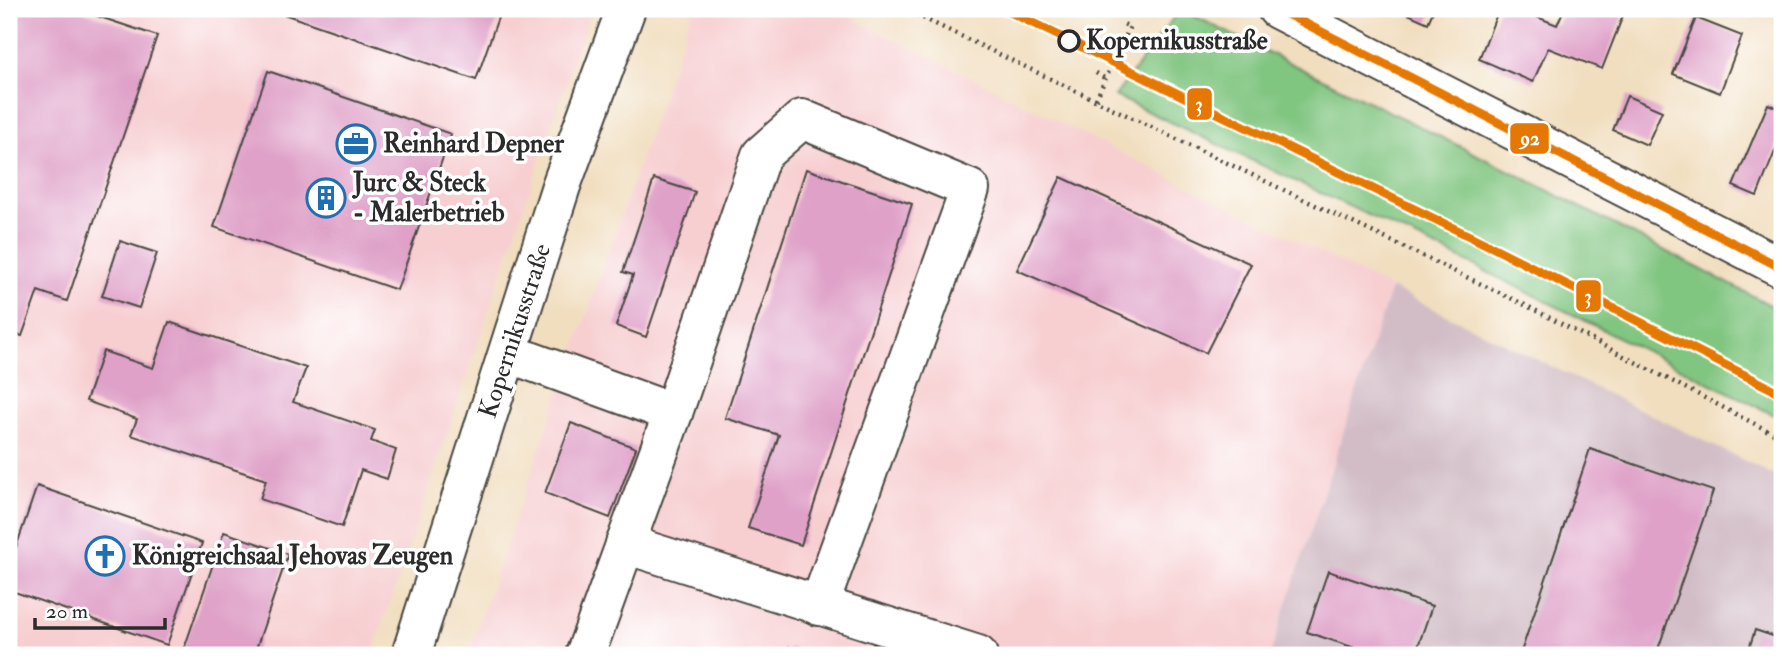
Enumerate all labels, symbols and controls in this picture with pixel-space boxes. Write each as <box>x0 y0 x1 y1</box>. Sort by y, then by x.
place label: Kopernikusstraße <box>1086 25 1268 58</box>
marker: Kopernikusstraße <box>1058 30 1080 52</box>
line badge: 3 <box>1186 87 1213 121</box>
text: 3 <box>1195 93 1203 117</box>
line badge: 92 <box>1509 122 1550 155</box>
office icon: Reinhard Depner <box>335 123 377 165</box>
text: 92 <box>1518 127 1540 151</box>
place label: Reinhard Depner <box>383 128 564 161</box>
place label: Jurc & Steck - Malerbetrieb <box>351 167 505 229</box>
building icon: Jurc & Steck - Malerbetrieb <box>305 177 347 219</box>
street label: Kopernikusstraße <box>472 240 559 423</box>
line badge: 3 <box>1575 279 1602 313</box>
text: 3 <box>1584 285 1592 309</box>
church icon: Königreichsaal Jehovas Zeugen <box>84 535 126 577</box>
place label: Königreichsaal Jehovas Zeugen <box>132 540 454 573</box>
scale bar <box>35 587 164 631</box>
text: 20 m <box>46 598 88 625</box>

